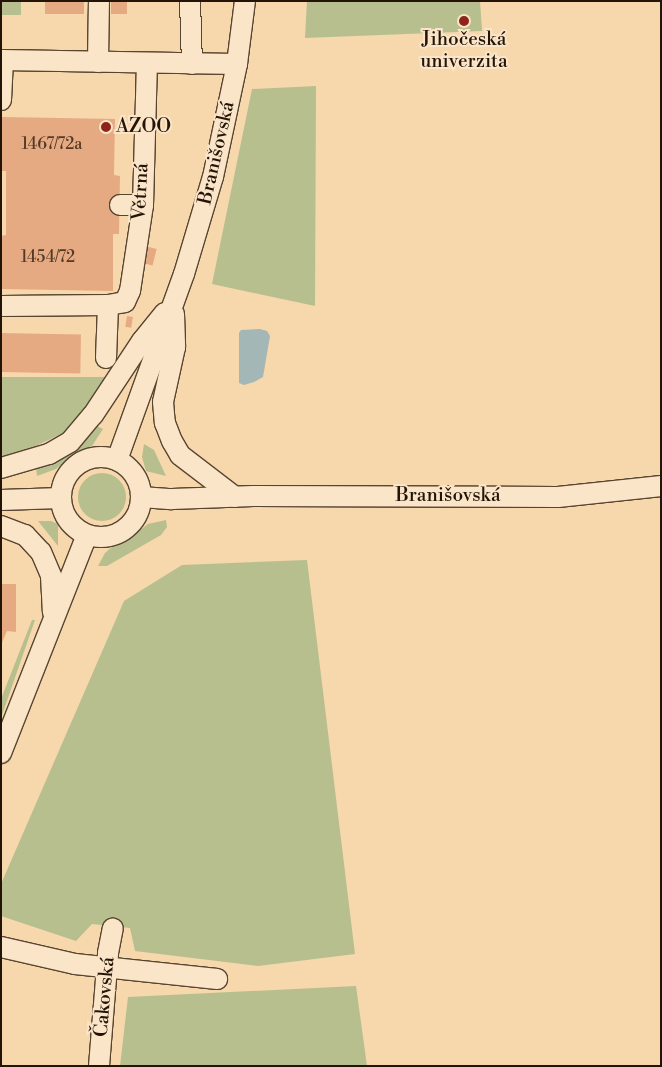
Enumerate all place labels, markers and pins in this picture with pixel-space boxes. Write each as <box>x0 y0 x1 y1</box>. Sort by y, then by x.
marker: Jihočeská univerzita <box>458 15 470 27</box>
place label: Jihočeská univerzita <box>420 29 508 73</box>
place label: AZOO <box>116 116 171 138</box>
marker: AZOO <box>100 121 112 133</box>

